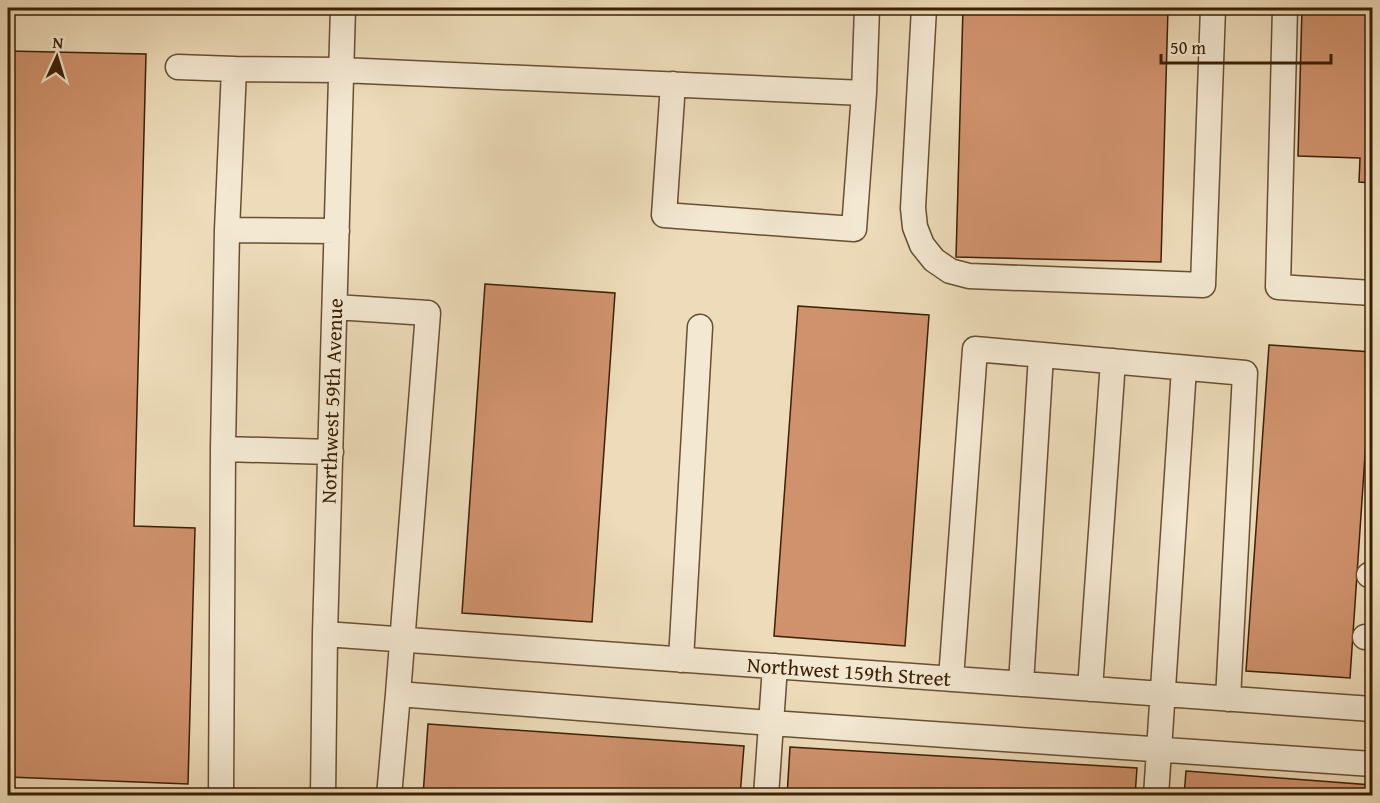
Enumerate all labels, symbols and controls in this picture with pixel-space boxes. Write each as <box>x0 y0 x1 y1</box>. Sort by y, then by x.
north arrow <box>27 27 87 87</box>
scale bar <box>1161 27 1330 65</box>
text: N <box>52 30 65 54</box>
text: 50 m <box>1170 34 1206 61</box>
street label: Northwest 59th Avenue <box>312 298 351 504</box>
street label: Northwest 159th Street <box>746 649 953 694</box>

